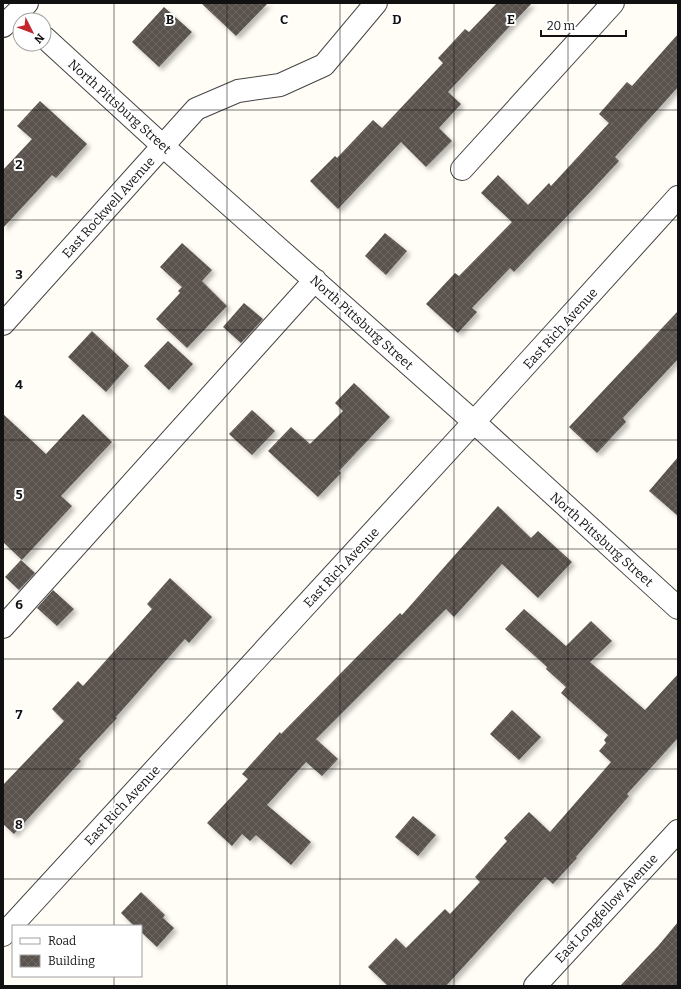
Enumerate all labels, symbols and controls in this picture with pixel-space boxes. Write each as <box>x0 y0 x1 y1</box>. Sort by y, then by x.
north arrow <box>12 12 52 52</box>
text: B <box>166 12 174 27</box>
text: C <box>280 12 288 27</box>
text: D <box>392 12 402 27</box>
text: E <box>507 12 515 27</box>
scale bar <box>541 12 626 38</box>
text: 20 m <box>547 19 576 33</box>
text: N <box>31 31 47 46</box>
street label: North Pittsburg Street <box>65 56 174 157</box>
street label: East Rockwell Avenue <box>59 154 158 261</box>
text: 2 <box>15 157 23 172</box>
text: 3 <box>15 267 23 282</box>
street label: North Pittsburg Street <box>307 272 416 373</box>
street label: East Rich Avenue <box>520 285 601 372</box>
text: 4 <box>15 377 23 392</box>
text: 5 <box>15 487 23 502</box>
street label: North Pittsburg Street <box>547 489 656 590</box>
street label: East Rich Avenue <box>301 524 382 610</box>
text: 6 <box>15 597 23 612</box>
text: 7 <box>16 707 23 722</box>
street label: East Rich Avenue <box>82 762 163 848</box>
text: 8 <box>15 817 23 832</box>
street label: East Longfellow Avenue <box>552 851 661 966</box>
legend <box>12 925 142 977</box>
text: Road <box>48 934 76 948</box>
text: Building <box>48 954 95 968</box>

